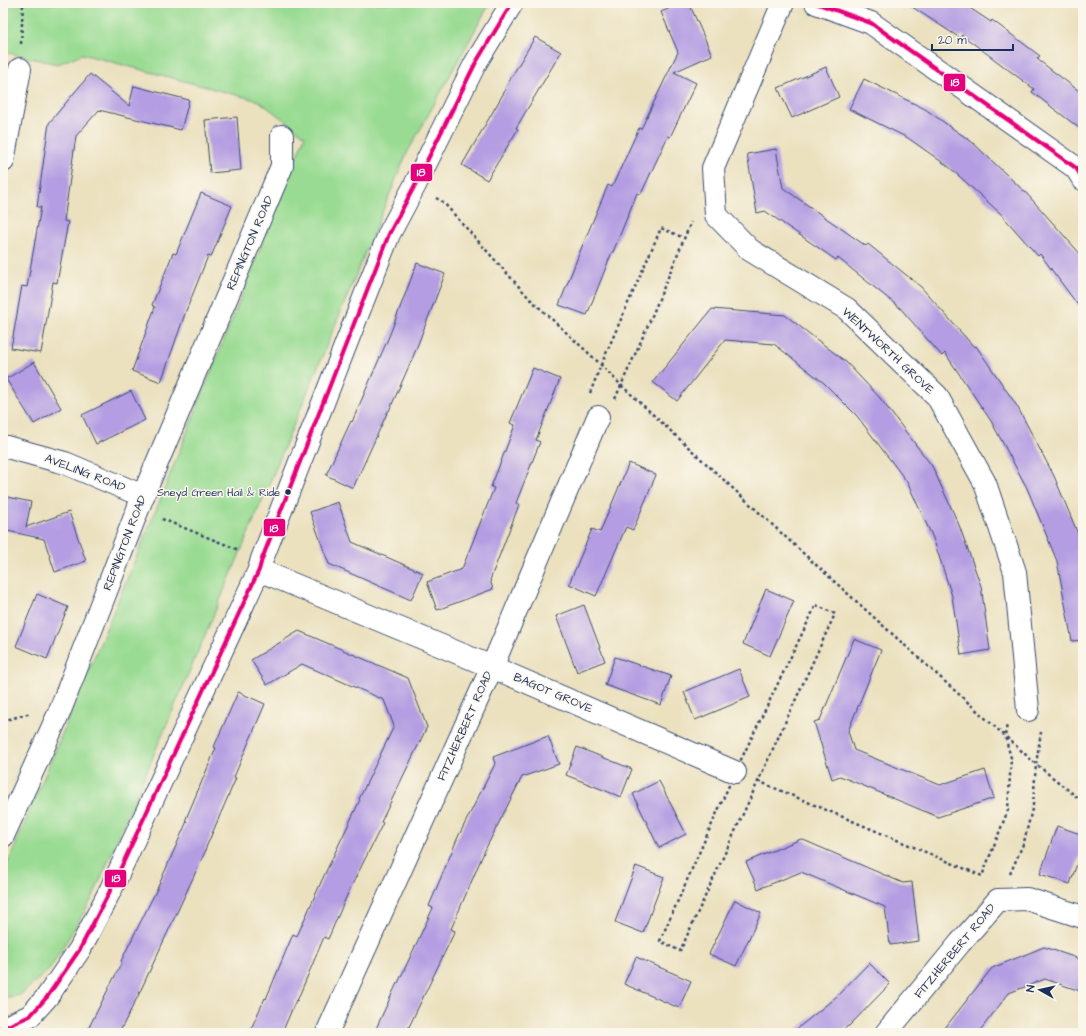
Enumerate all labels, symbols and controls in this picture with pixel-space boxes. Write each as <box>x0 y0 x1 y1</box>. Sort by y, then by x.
scale bar <box>932 26 1013 52</box>
text: 20 m <box>938 32 967 49</box>
line badge: 18 <box>943 73 966 92</box>
text: 18 <box>951 75 960 90</box>
line badge: 18 <box>410 163 433 182</box>
text: 18 <box>417 165 426 180</box>
street label: REPINGTON ROAD <box>222 193 278 293</box>
street label: WENTWORTH GROVE <box>838 304 938 398</box>
street label: AVELING ROAD <box>42 450 128 496</box>
place label: Sneyd Green Hail & Ride <box>157 485 280 501</box>
marker: Sneyd Green Hail & Ride <box>283 487 293 497</box>
street label: REPINGTON ROAD <box>99 493 151 593</box>
line badge: 18 <box>263 518 286 537</box>
text: 18 <box>270 521 279 536</box>
street label: FITZHERBERT ROAD <box>433 668 497 784</box>
street label: BAGOT GROVE <box>511 669 595 717</box>
line badge: 18 <box>104 869 127 888</box>
text: 18 <box>112 871 121 886</box>
street label: FITZHERBERT ROAD <box>910 900 1000 1002</box>
north arrow <box>1020 970 1060 1010</box>
text: N <box>1023 984 1039 993</box>

